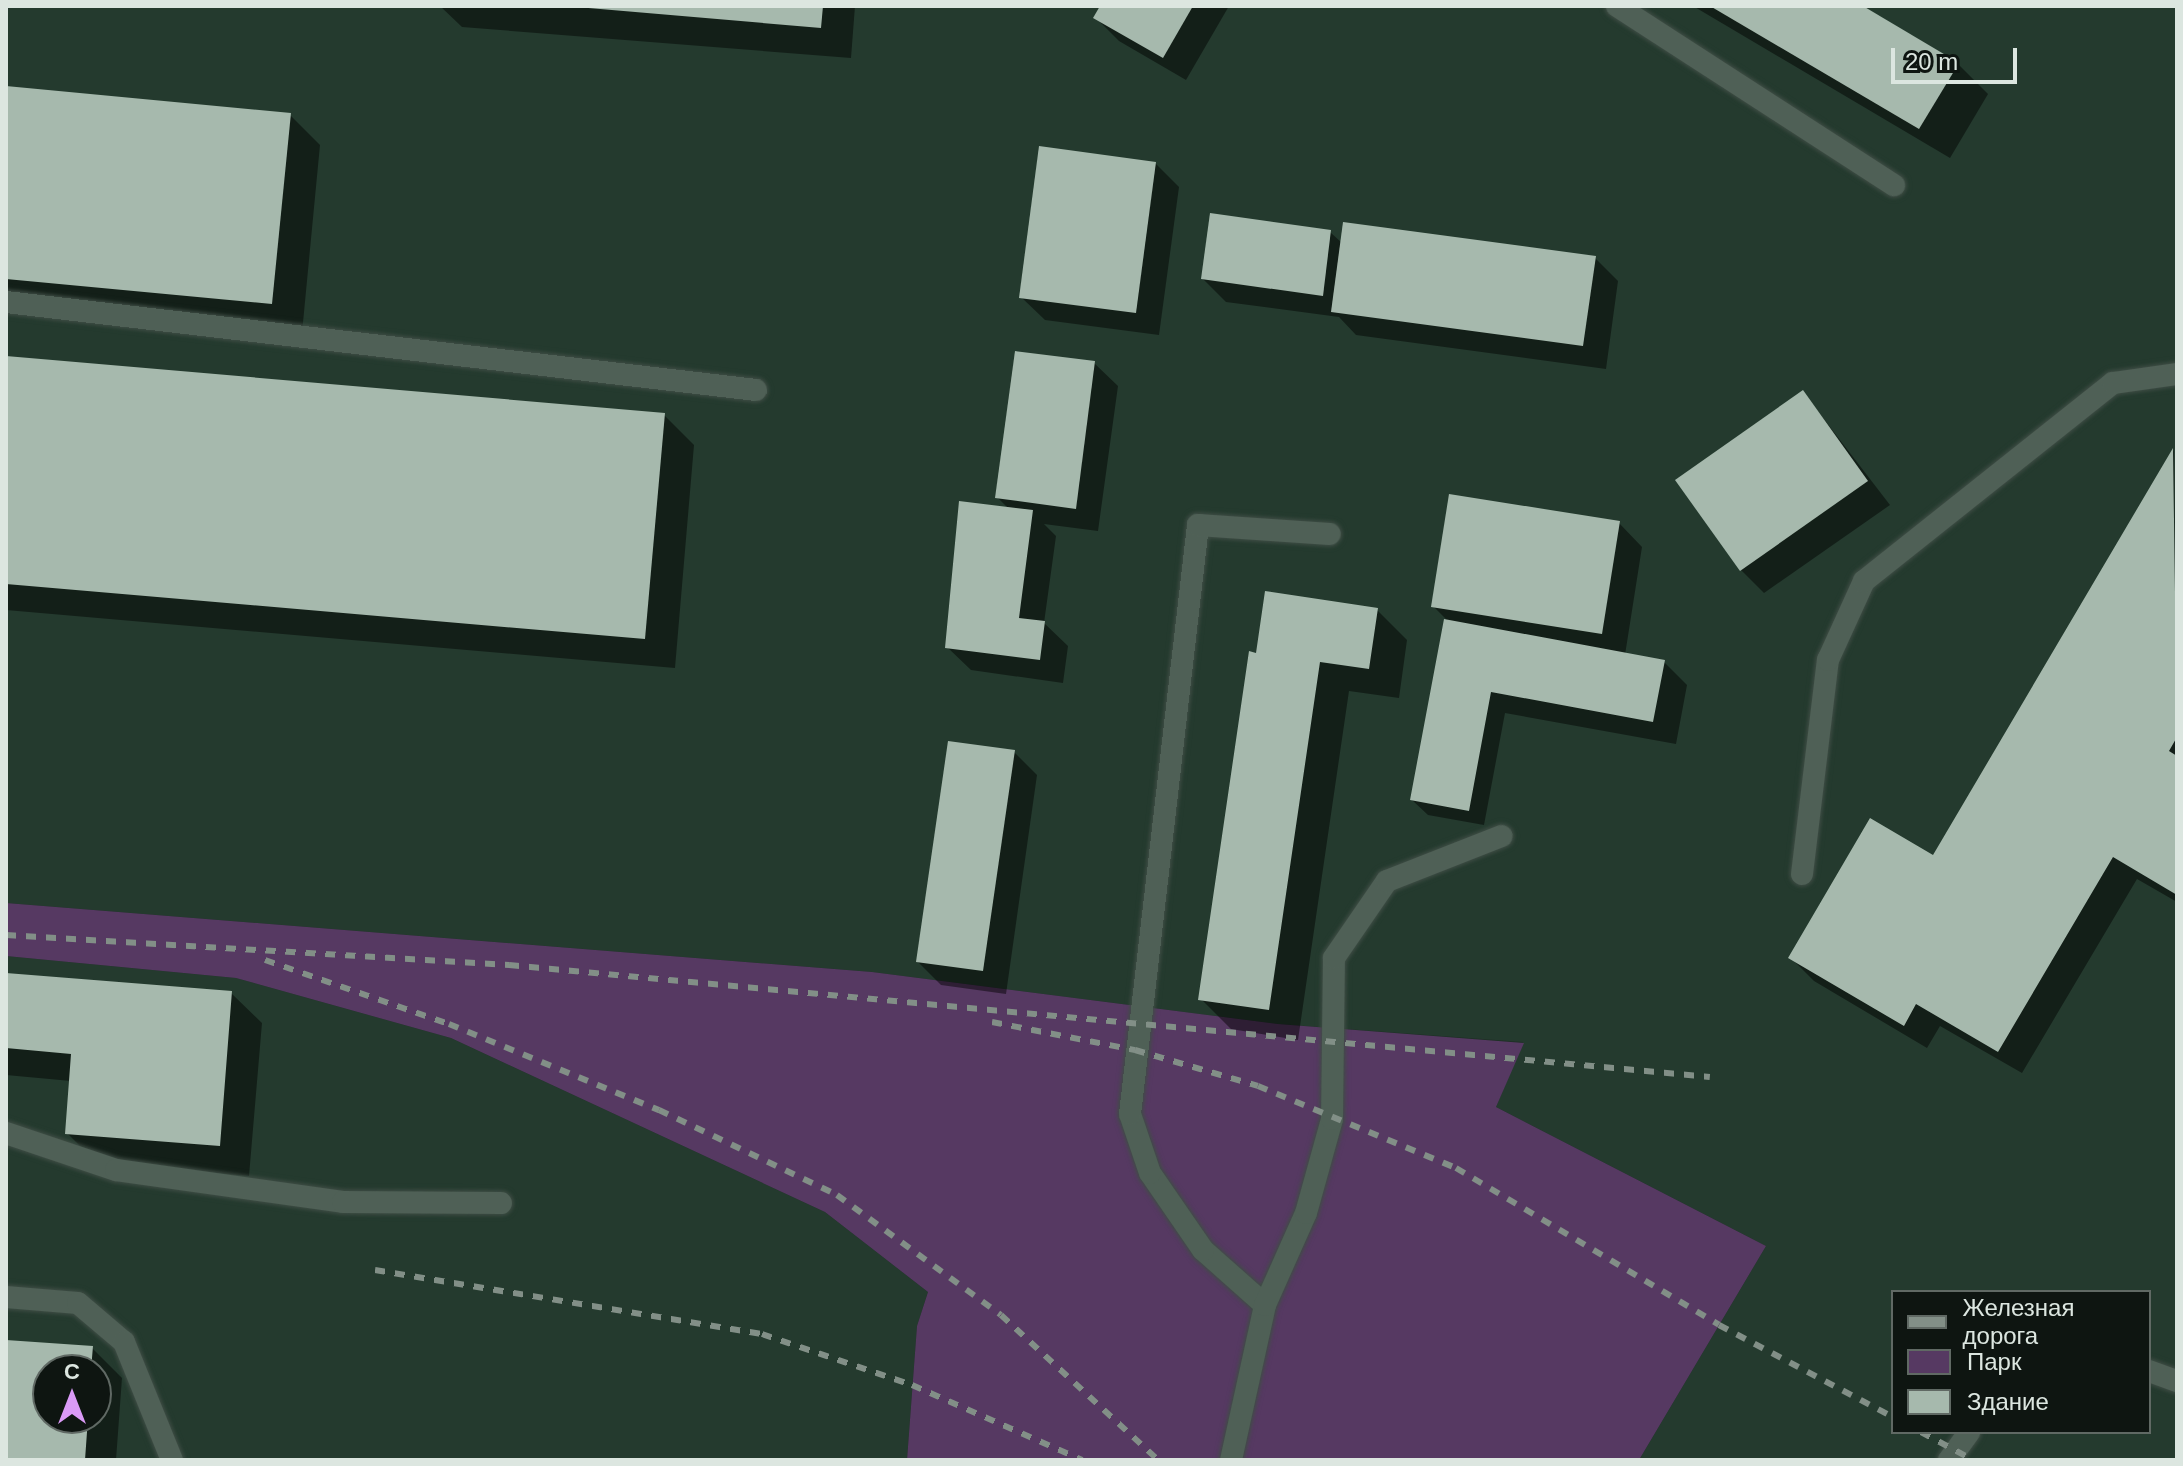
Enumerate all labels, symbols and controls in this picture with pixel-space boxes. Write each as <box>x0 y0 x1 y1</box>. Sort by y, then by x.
scale bar <box>1895 32 2021 82</box>
text: 20 m <box>1905 48 1958 75</box>
legend <box>1891 1290 2151 1434</box>
text: Железная дорога <box>1963 1294 2074 1349</box>
text: Парк <box>1967 1348 2021 1375</box>
north arrow <box>32 1354 112 1434</box>
text: С <box>64 1359 80 1384</box>
text: Здание <box>1967 1388 2049 1415</box>

